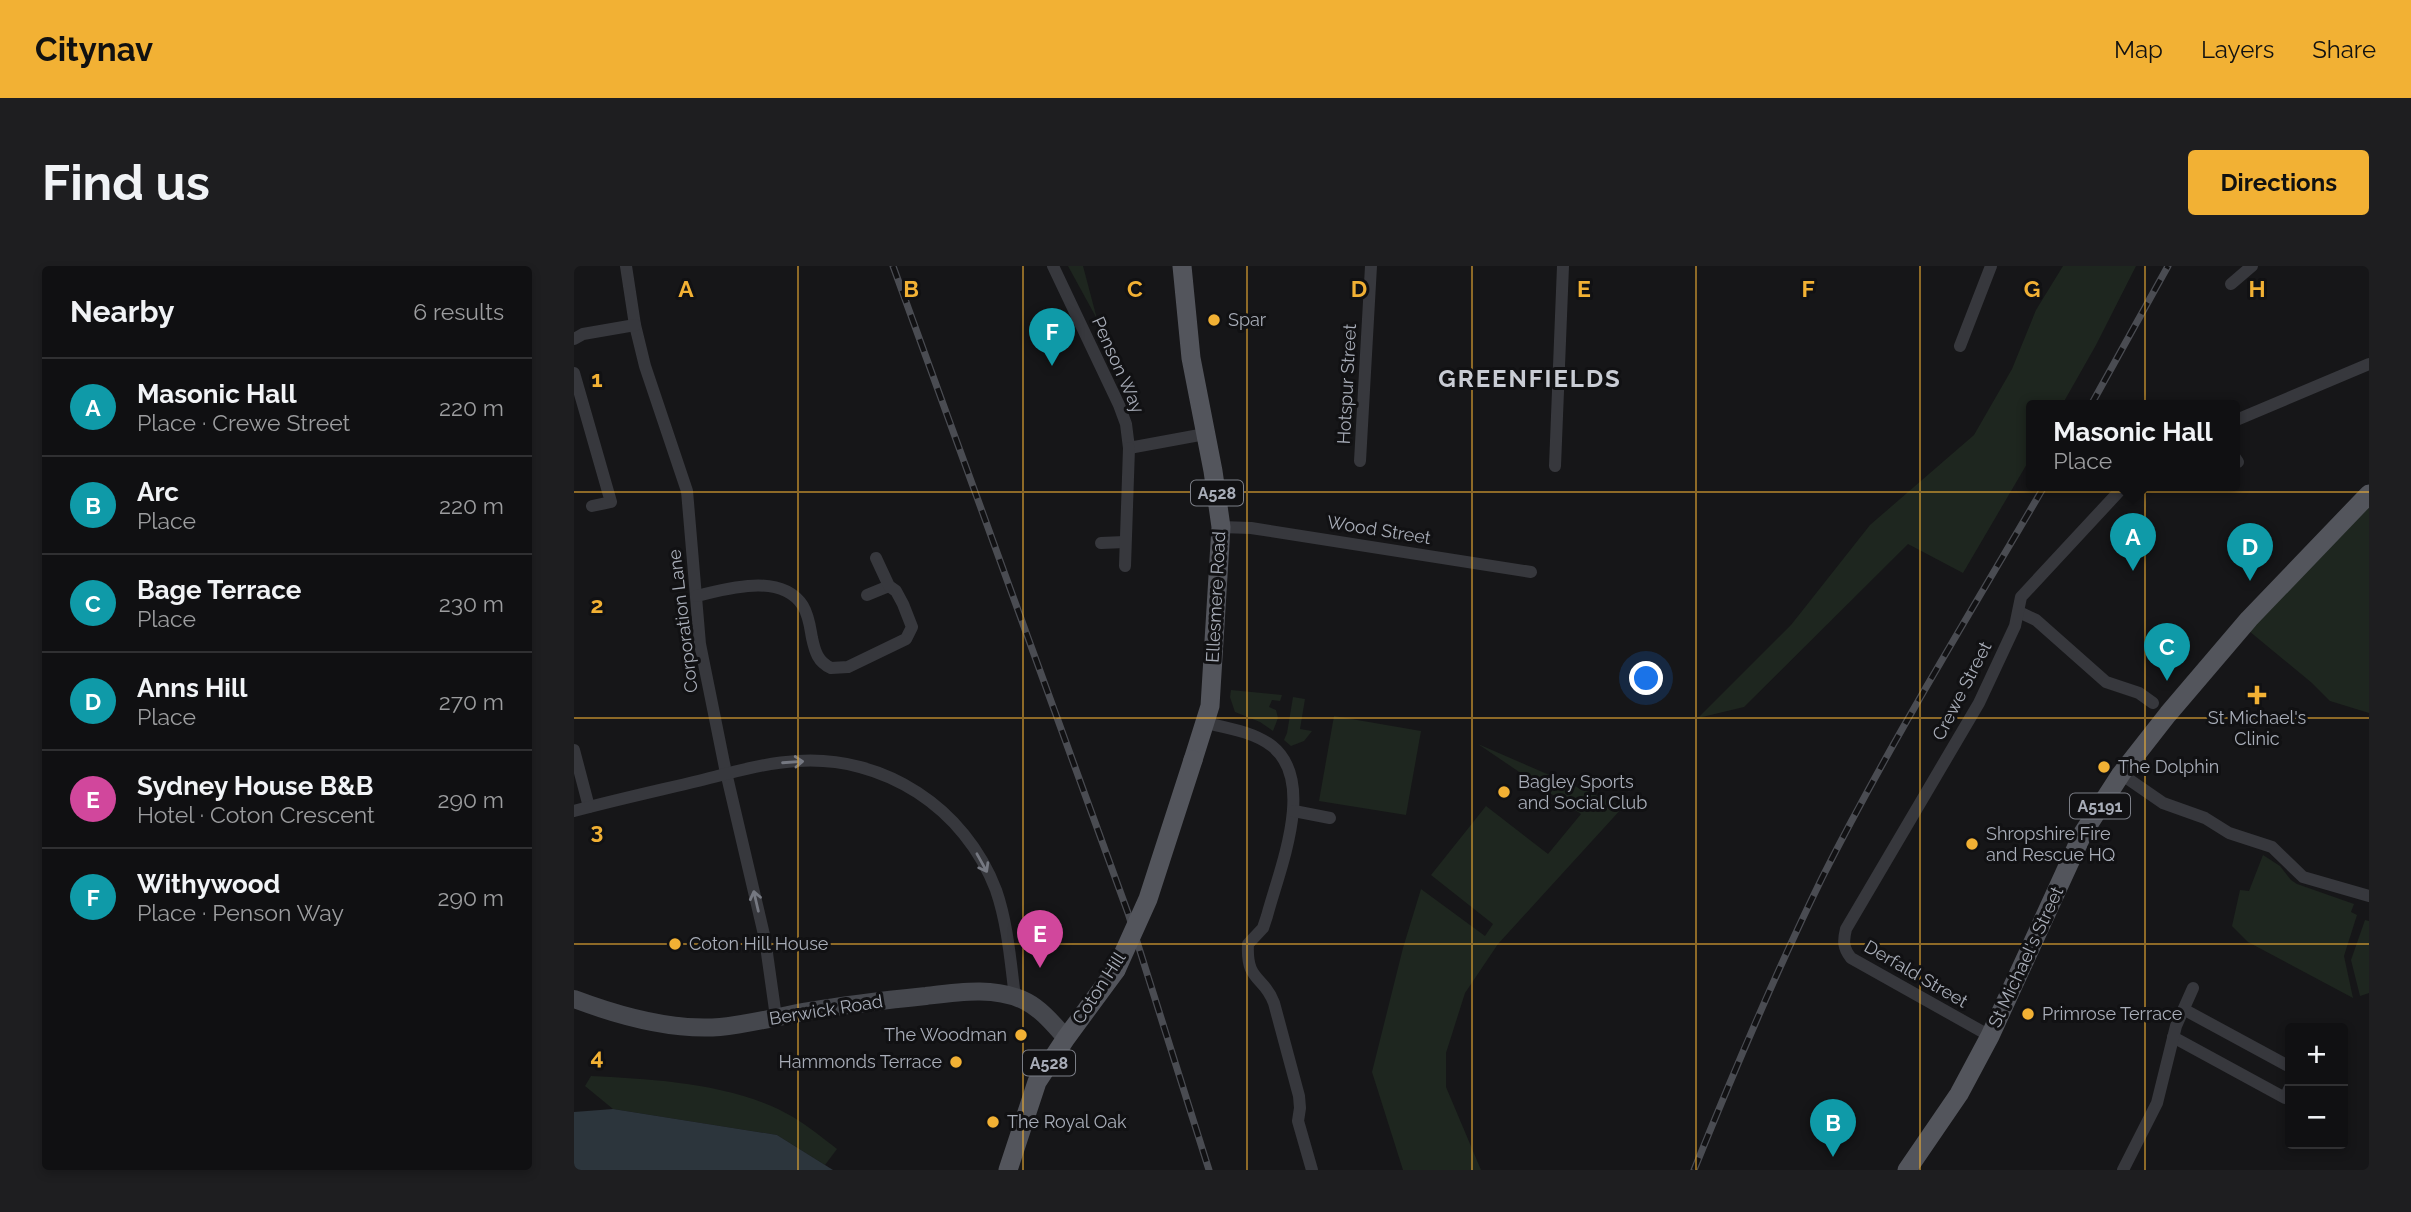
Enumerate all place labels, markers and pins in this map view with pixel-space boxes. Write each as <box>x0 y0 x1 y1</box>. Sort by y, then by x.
pin: F <box>1029 308 1075 366</box>
place label: Spar <box>1228 309 1267 330</box>
marker: Spar <box>1206 312 1222 328</box>
pin: A <box>2110 513 2156 571</box>
pin: D <box>2227 523 2273 581</box>
pin: C <box>2144 623 2190 681</box>
marker: St Michael's Clinic <box>2247 685 2267 705</box>
place label: St Michael's Clinic <box>2208 707 2307 749</box>
place label: The Dolphin <box>2118 756 2219 777</box>
marker: The Dolphin <box>2096 759 2112 775</box>
place label: Bagley Sports and Social Club <box>1518 771 1647 813</box>
marker: Bagley Sports and Social Club <box>1496 784 1512 800</box>
place label: Shropshire Fire and Rescue HQ <box>1986 823 2115 865</box>
marker: Shropshire Fire and Rescue HQ <box>1964 836 1980 852</box>
pin: E <box>1017 910 1063 968</box>
place label: Coton Hill House <box>689 933 829 954</box>
marker: Coton Hill House <box>667 936 683 952</box>
place label: Primrose Terrace <box>2042 1003 2183 1024</box>
marker: Primrose Terrace <box>2020 1006 2036 1022</box>
place label: The Woodman <box>884 1024 1007 1045</box>
marker: The Woodman <box>1013 1027 1029 1043</box>
place label: Hammonds Terrace <box>778 1051 942 1072</box>
marker: Hammonds Terrace <box>948 1054 964 1070</box>
pin: B <box>1810 1099 1856 1157</box>
place label: The Royal Oak <box>1007 1111 1127 1132</box>
marker: The Royal Oak <box>985 1114 1001 1130</box>

